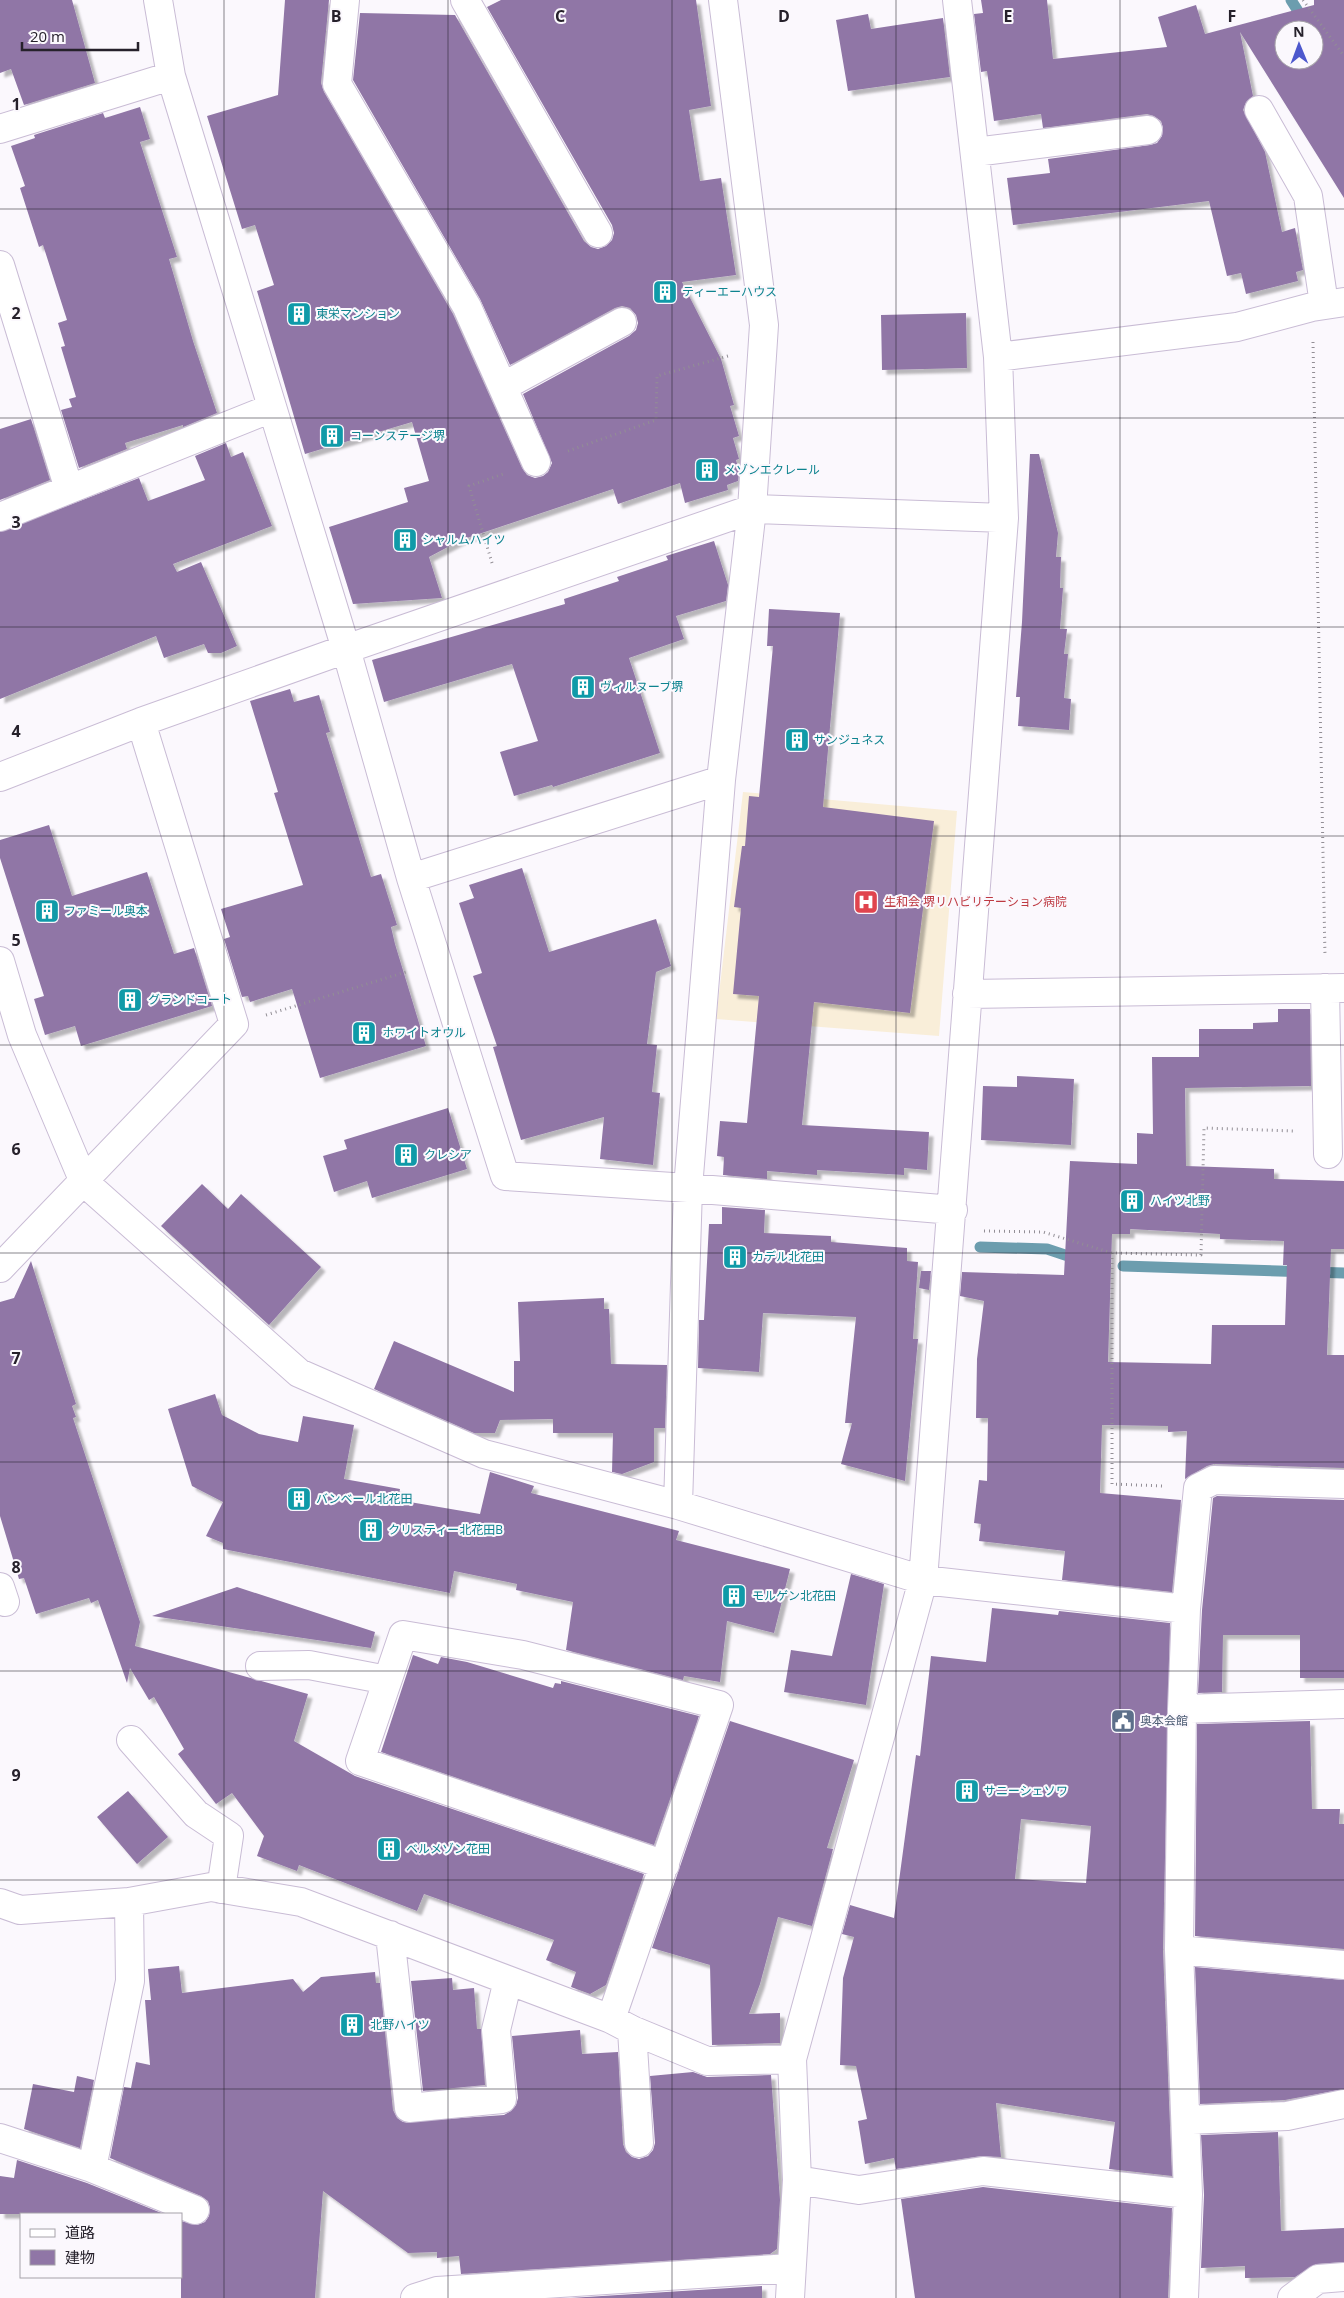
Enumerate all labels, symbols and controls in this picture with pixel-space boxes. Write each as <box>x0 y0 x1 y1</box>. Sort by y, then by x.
text: B <box>331 5 341 27</box>
text: C <box>555 5 565 27</box>
text: D <box>778 5 790 27</box>
text: E <box>1004 5 1013 27</box>
text: F <box>1228 5 1236 27</box>
scale bar <box>22 20 139 52</box>
north arrow <box>1274 20 1324 70</box>
text: N <box>1293 22 1305 41</box>
text: 20 m <box>30 26 65 46</box>
text: 1 <box>11 93 21 115</box>
building icon: ティーエーハウス <box>652 279 678 305</box>
place label: ティーエーハウス <box>682 283 777 300</box>
building icon: 東栄マンション <box>286 301 312 327</box>
text: 2 <box>11 302 21 324</box>
place label: 東栄マンション <box>316 305 400 322</box>
building icon: コーンステージ堺 <box>319 423 345 449</box>
place label: コーンステージ堺 <box>350 427 445 444</box>
building icon: メゾンエクレール <box>694 457 720 483</box>
place label: メゾンエクレール <box>724 461 820 478</box>
text: 3 <box>11 511 21 533</box>
building icon: シャルムハイツ <box>392 527 418 553</box>
place label: シャルムハイツ <box>422 531 506 548</box>
building icon: ヴィルヌーブ堺 <box>570 674 596 700</box>
place label: ヴィルヌーブ堺 <box>600 678 683 695</box>
text: 4 <box>11 720 21 742</box>
building icon: サンジュネス <box>784 727 810 753</box>
place label: サンジュネス <box>814 731 885 748</box>
hospital icon: 生和会 堺リハビリテーション病院 <box>853 889 879 915</box>
place label: 生和会 堺リハビリテーション病院 <box>884 893 1067 910</box>
building icon: ファミール奥本 <box>34 898 60 924</box>
place label: ファミール奥本 <box>64 902 148 919</box>
text: 5 <box>11 929 21 951</box>
building icon: グランドコート <box>117 987 143 1013</box>
place label: グランドコート <box>148 991 232 1008</box>
building icon: ホワイトオウル <box>351 1020 377 1046</box>
place label: ホワイトオウル <box>382 1024 466 1041</box>
text: 6 <box>11 1138 21 1160</box>
building icon: クレシア <box>393 1142 419 1168</box>
place label: クレシア <box>424 1146 472 1163</box>
building icon: ハイツ北野 <box>1119 1188 1145 1214</box>
place label: ハイツ北野 <box>1150 1192 1210 1209</box>
building icon: カデル北花田 <box>722 1244 748 1270</box>
place label: カデル北花田 <box>752 1248 824 1265</box>
text: 7 <box>11 1347 21 1369</box>
building icon: バンベール北花田 <box>286 1486 312 1512</box>
place label: バンベール北花田 <box>316 1490 413 1507</box>
building icon: クリスティー北花田B <box>358 1517 384 1543</box>
place label: クリスティー北花田B <box>388 1521 503 1538</box>
text: 8 <box>11 1556 21 1578</box>
building icon: モルゲン北花田 <box>721 1583 747 1609</box>
place label: モルゲン北花田 <box>752 1587 836 1604</box>
public building icon: 奥本会館 <box>1110 1708 1136 1734</box>
place label: 奥本会館 <box>1140 1712 1188 1729</box>
text: 9 <box>11 1764 21 1786</box>
building icon: サニーシェソワ <box>954 1778 980 1804</box>
place label: サニーシェソワ <box>984 1782 1068 1799</box>
building icon: ベルメゾン花田 <box>376 1836 402 1862</box>
place label: ベルメゾン花田 <box>406 1840 490 1857</box>
building icon: 北野ハイツ <box>339 2012 365 2038</box>
place label: 北野ハイツ <box>370 2016 430 2033</box>
legend <box>20 2213 182 2278</box>
text: 道路 <box>65 2222 95 2242</box>
text: 建物 <box>65 2247 95 2267</box>

